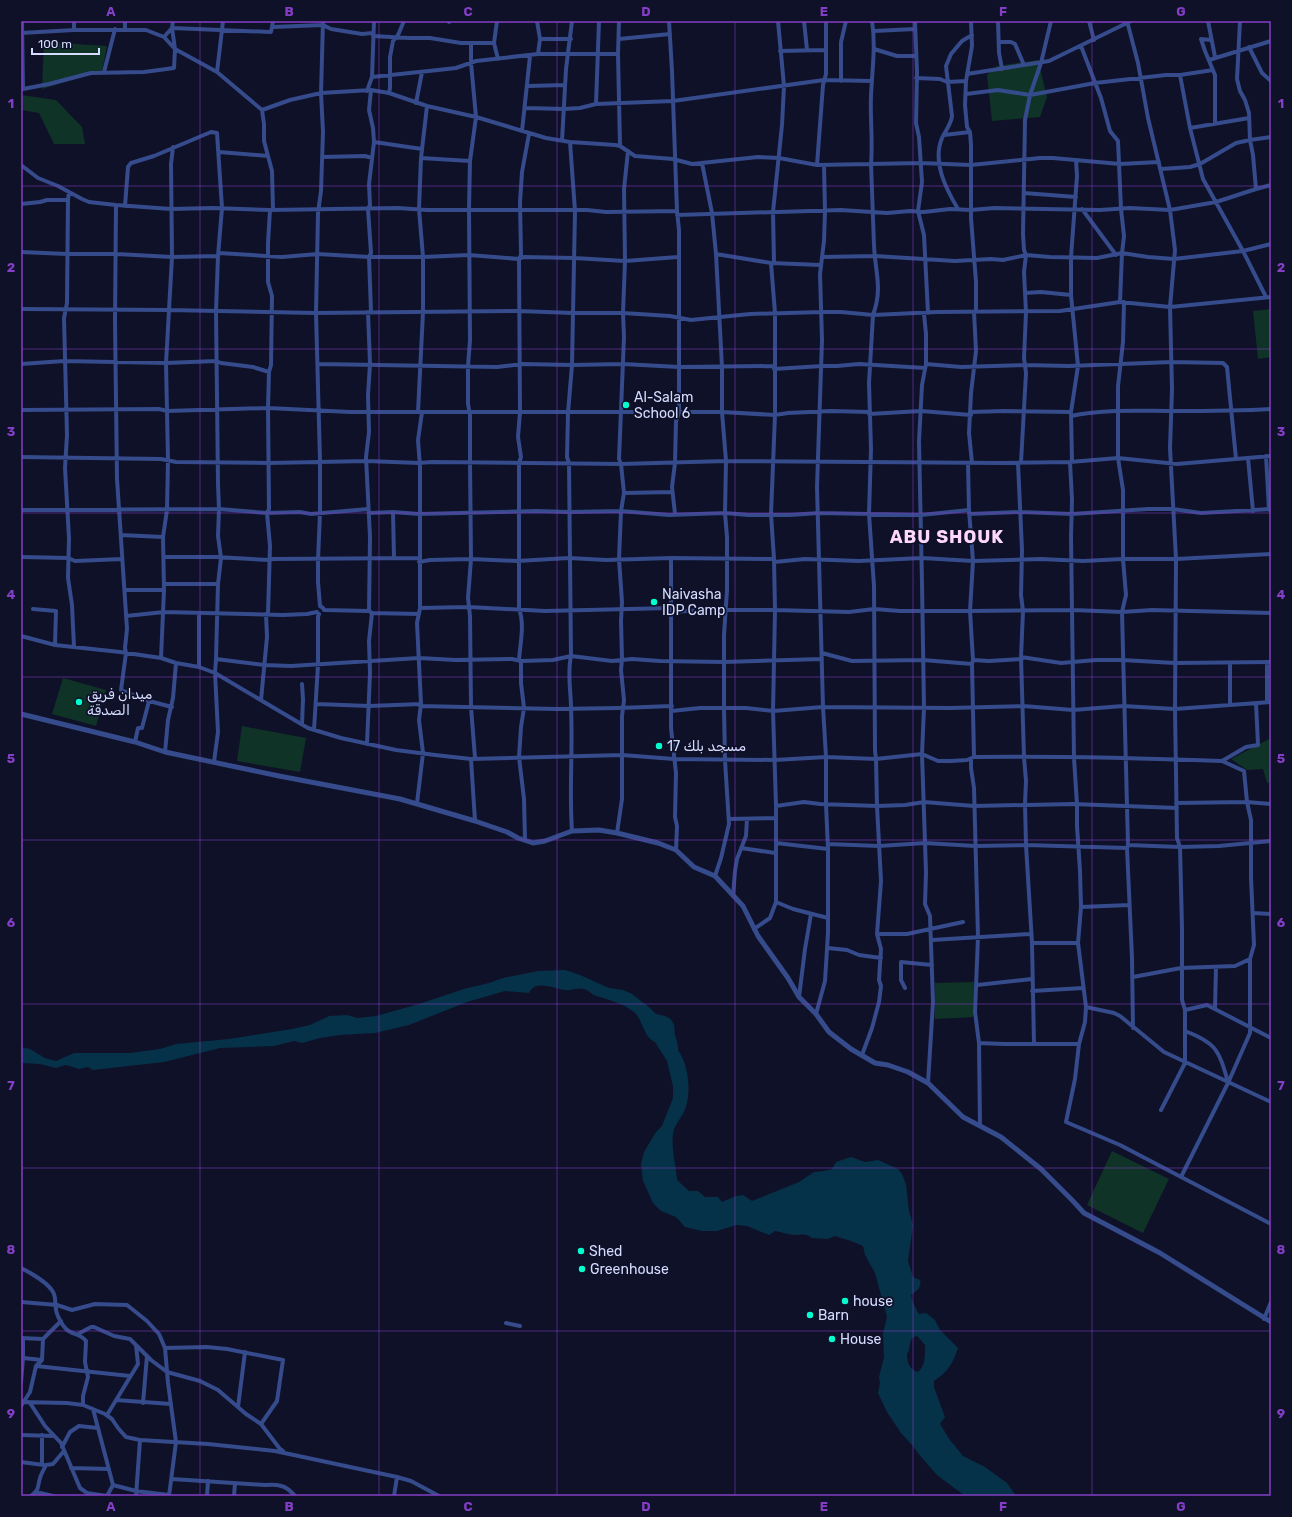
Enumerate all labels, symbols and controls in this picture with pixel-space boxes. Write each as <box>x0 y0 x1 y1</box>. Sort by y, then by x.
text: A <box>106 4 116 19</box>
text: B <box>284 4 294 19</box>
text: C <box>463 4 473 19</box>
text: D <box>641 4 651 19</box>
text: E <box>820 4 828 19</box>
text: F <box>999 4 1007 19</box>
text: G <box>1176 4 1186 19</box>
scale bar <box>32 30 99 56</box>
text: 100 m <box>38 37 72 51</box>
text: 1 <box>8 96 14 111</box>
text: 1 <box>1278 96 1284 111</box>
text: 2 <box>7 260 15 275</box>
text: 2 <box>1277 260 1285 275</box>
place label: Al-Salam School 6 <box>634 389 693 422</box>
marker: Al-Salam School 6 <box>621 400 631 410</box>
text: 3 <box>7 424 16 439</box>
text: 3 <box>1277 424 1286 439</box>
district label: ABU SHOUK <box>890 526 1004 548</box>
place label: Naivasha IDP Camp <box>662 586 725 619</box>
text: 4 <box>7 587 16 602</box>
text: 4 <box>1277 587 1286 602</box>
marker: Naivasha IDP Camp <box>649 597 659 607</box>
place label: ميدان فريق الصدقة <box>87 686 153 719</box>
marker: ميدان فريق الصدقة <box>74 697 84 707</box>
place label: مسجد بلك 17 <box>667 738 746 755</box>
marker: مسجد بلك 17 <box>654 741 664 751</box>
text: 5 <box>7 751 15 766</box>
text: 5 <box>1277 751 1285 766</box>
text: 6 <box>7 915 16 930</box>
text: 6 <box>1277 915 1286 930</box>
text: 7 <box>7 1078 15 1093</box>
text: 7 <box>1277 1078 1285 1093</box>
text: 8 <box>7 1242 16 1257</box>
text: 8 <box>1277 1242 1286 1257</box>
place label: Shed <box>589 1243 622 1260</box>
marker: Shed <box>576 1246 586 1256</box>
place label: Greenhouse <box>590 1261 669 1278</box>
marker: Greenhouse <box>577 1264 587 1274</box>
place label: house <box>853 1293 893 1310</box>
marker: house <box>840 1296 850 1306</box>
place label: Barn <box>818 1307 849 1324</box>
marker: Barn <box>805 1310 815 1320</box>
place label: House <box>840 1331 882 1348</box>
marker: House <box>827 1334 837 1344</box>
text: 9 <box>7 1406 15 1421</box>
text: 9 <box>1277 1406 1285 1421</box>
text: A <box>106 1499 116 1514</box>
text: B <box>284 1499 294 1514</box>
text: C <box>463 1499 473 1514</box>
text: D <box>641 1499 651 1514</box>
text: E <box>820 1499 828 1514</box>
text: F <box>999 1499 1007 1514</box>
text: G <box>1176 1499 1186 1514</box>

